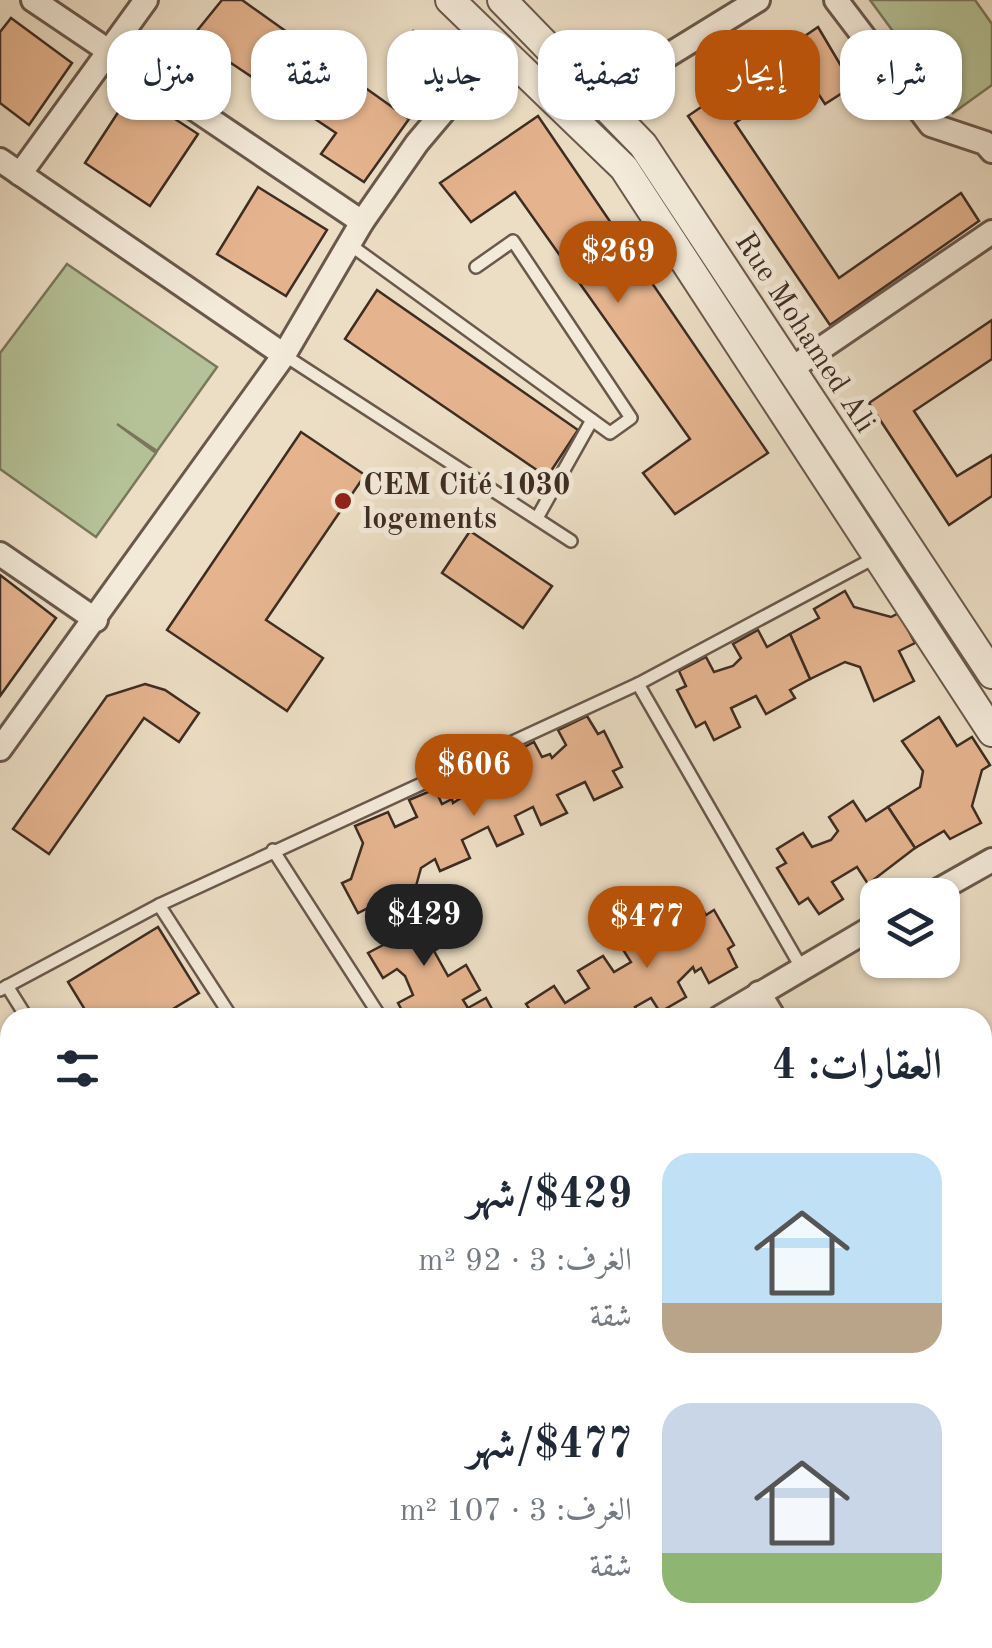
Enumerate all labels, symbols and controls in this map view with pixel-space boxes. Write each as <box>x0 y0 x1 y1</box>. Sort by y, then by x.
chip: منزل <box>107 30 231 120</box>
chip: شقة <box>251 30 367 120</box>
chip: جديد <box>387 30 518 120</box>
chip: تصفية <box>538 30 675 120</box>
chip: إيجار <box>695 30 820 120</box>
chip: شراء <box>840 30 962 120</box>
pin: $269 <box>559 221 677 306</box>
street label: Rue Mohamed Ali <box>729 228 880 438</box>
text: $269 <box>581 237 655 269</box>
place label: CEM Cité 1030 logements <box>363 471 570 535</box>
marker: CEM Cité 1030 logements <box>332 490 354 512</box>
pin: $606 <box>415 734 533 819</box>
text: $606 <box>437 750 511 782</box>
map controls <box>860 878 960 978</box>
button: layers <box>860 878 960 978</box>
pin: $429 <box>365 884 483 969</box>
pin: $477 <box>588 886 706 971</box>
text: $429 <box>387 900 461 932</box>
text: $477 <box>610 902 684 934</box>
icon: filters <box>50 1041 105 1096</box>
text: العقارات: 4 <box>772 1046 942 1088</box>
text: $429/شهر <box>467 1175 632 1217</box>
icon: home <box>742 1193 862 1313</box>
text: الغرف: 3 · 92 m² <box>418 1246 632 1278</box>
text: شقة <box>590 1302 632 1334</box>
text: $477/شهر <box>467 1425 632 1467</box>
icon: home <box>742 1443 862 1563</box>
text: الغرف: 3 · 107 m² <box>400 1496 632 1528</box>
text: شقة <box>590 1552 632 1584</box>

